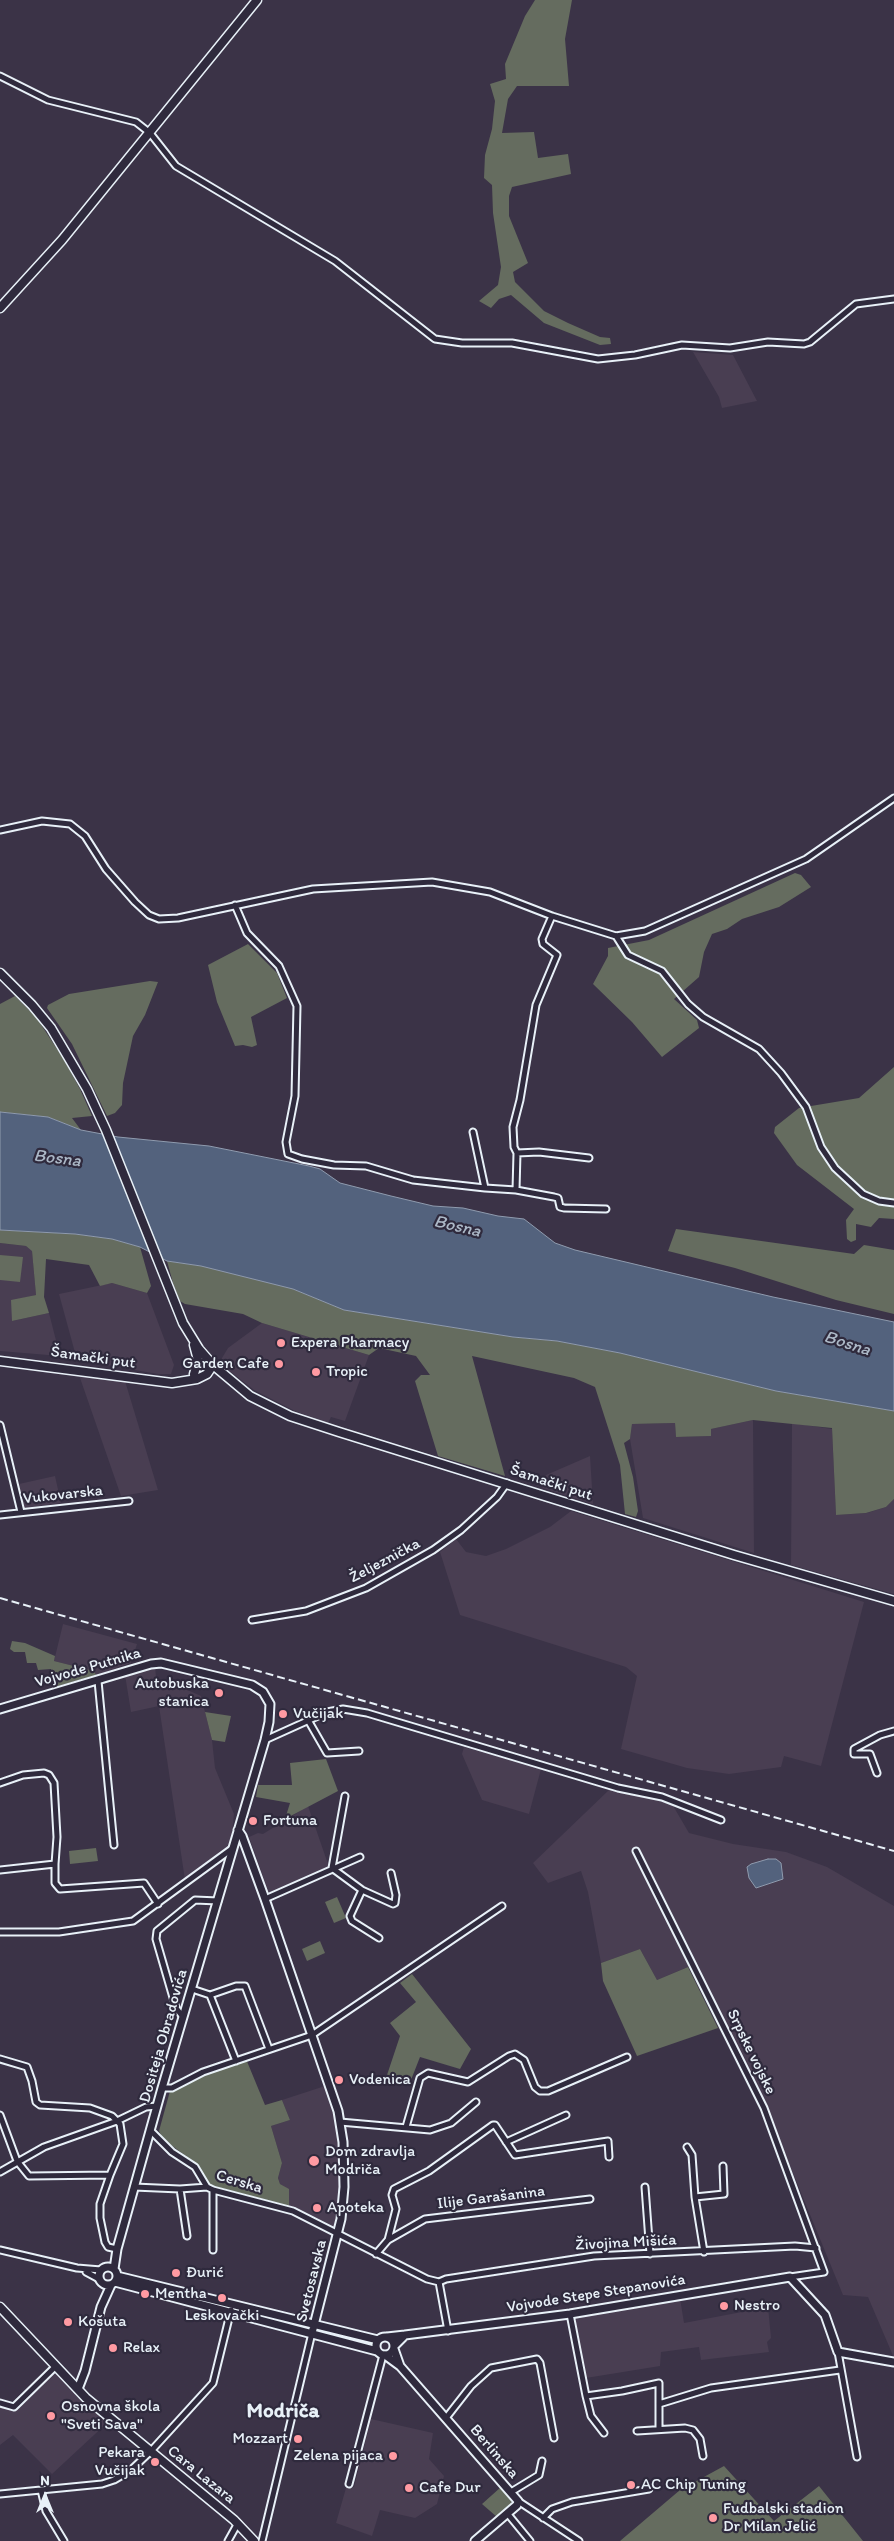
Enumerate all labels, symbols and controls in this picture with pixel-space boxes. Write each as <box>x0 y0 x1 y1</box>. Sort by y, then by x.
water label: Bosna <box>32 1145 82 1173</box>
water label: Bosna <box>432 1211 482 1243</box>
water label: Bosna <box>821 1326 873 1362</box>
place label: Expera Pharmacy <box>291 1333 409 1353</box>
marker: Expera Pharmacy <box>275 1337 287 1349</box>
street label: Šamački put <box>49 1343 137 1373</box>
place label: Garden Cafe <box>182 1354 269 1374</box>
marker: Garden Cafe <box>273 1358 285 1370</box>
place label: Tropic <box>326 1362 368 1382</box>
marker: Tropic <box>310 1366 322 1378</box>
street label: Šamački put <box>507 1461 595 1505</box>
street label: Vukovarska <box>22 1481 104 1509</box>
street label: Željeznička <box>346 1534 424 1588</box>
street label: Vojvode Putnika <box>33 1644 143 1692</box>
place label: Autobuska stanica <box>135 1674 209 1712</box>
marker: Autobuska stanica <box>213 1687 225 1699</box>
place label: Vučijak <box>293 1704 343 1724</box>
marker: Vučijak <box>277 1708 289 1720</box>
place label: Fortuna <box>263 1811 317 1831</box>
marker: Fortuna <box>247 1815 259 1827</box>
street label: Dositeja Obradovića <box>136 1967 192 2105</box>
street label: Srpske vojske <box>722 2006 780 2098</box>
place label: Vodenica <box>349 2070 411 2090</box>
marker: Vodenica <box>333 2074 345 2086</box>
place label: Dom zdravlja Modriča <box>325 2142 415 2180</box>
marker: Dom zdravlja Modriča <box>307 2154 321 2168</box>
street label: Cerska <box>213 2166 265 2198</box>
street label: Ilije Garašanina <box>436 2182 546 2214</box>
place label: Apoteka <box>327 2198 384 2218</box>
marker: Apoteka <box>311 2202 323 2214</box>
street label: Živojina Mišića <box>575 2231 677 2255</box>
street label: Svetosavska <box>292 2238 332 2324</box>
place label: Đurić <box>186 2263 224 2283</box>
marker: Đurić <box>170 2267 182 2279</box>
street label: Vojvode Stepe Stepanovića <box>505 2270 687 2318</box>
place label: Mentha <box>155 2284 207 2304</box>
marker: Mentha <box>139 2288 151 2300</box>
marker: Leskovački <box>216 2292 228 2304</box>
place label: Nestro <box>734 2296 780 2316</box>
marker: Nestro <box>718 2300 730 2312</box>
place label: Leskovački <box>185 2306 259 2326</box>
place label: Košuta <box>78 2312 126 2332</box>
marker: Košuta <box>62 2316 74 2328</box>
place label: Relax <box>123 2338 160 2358</box>
marker: Relax <box>107 2342 119 2354</box>
place label: Osnovna škola "Sveti Sava" <box>61 2397 160 2435</box>
district label: Modriča <box>247 2399 319 2425</box>
marker: Osnovna škola "Sveti Sava" <box>45 2410 57 2422</box>
street label: Berlinska <box>465 2421 523 2483</box>
place label: Mozzart <box>232 2429 288 2449</box>
marker: Mozzart <box>292 2433 304 2445</box>
street label: Cara Lazara <box>163 2442 239 2508</box>
place label: Pekara Vučijak <box>95 2443 145 2481</box>
place label: Zelena pijaca <box>294 2446 383 2466</box>
marker: Zelena pijaca <box>387 2450 399 2462</box>
marker: Pekara Vučijak <box>149 2456 161 2468</box>
north arrow <box>20 2471 70 2521</box>
text: N <box>40 2472 50 2489</box>
place label: AC Chip Tuning <box>641 2475 746 2495</box>
place label: Cafe Dur <box>419 2478 481 2498</box>
marker: AC Chip Tuning <box>625 2479 637 2491</box>
marker: Cafe Dur <box>403 2482 415 2494</box>
place label: Fudbalski stadion Dr Milan Jelić <box>723 2499 844 2537</box>
marker: Fudbalski stadion Dr Milan Jelić <box>707 2512 719 2524</box>

